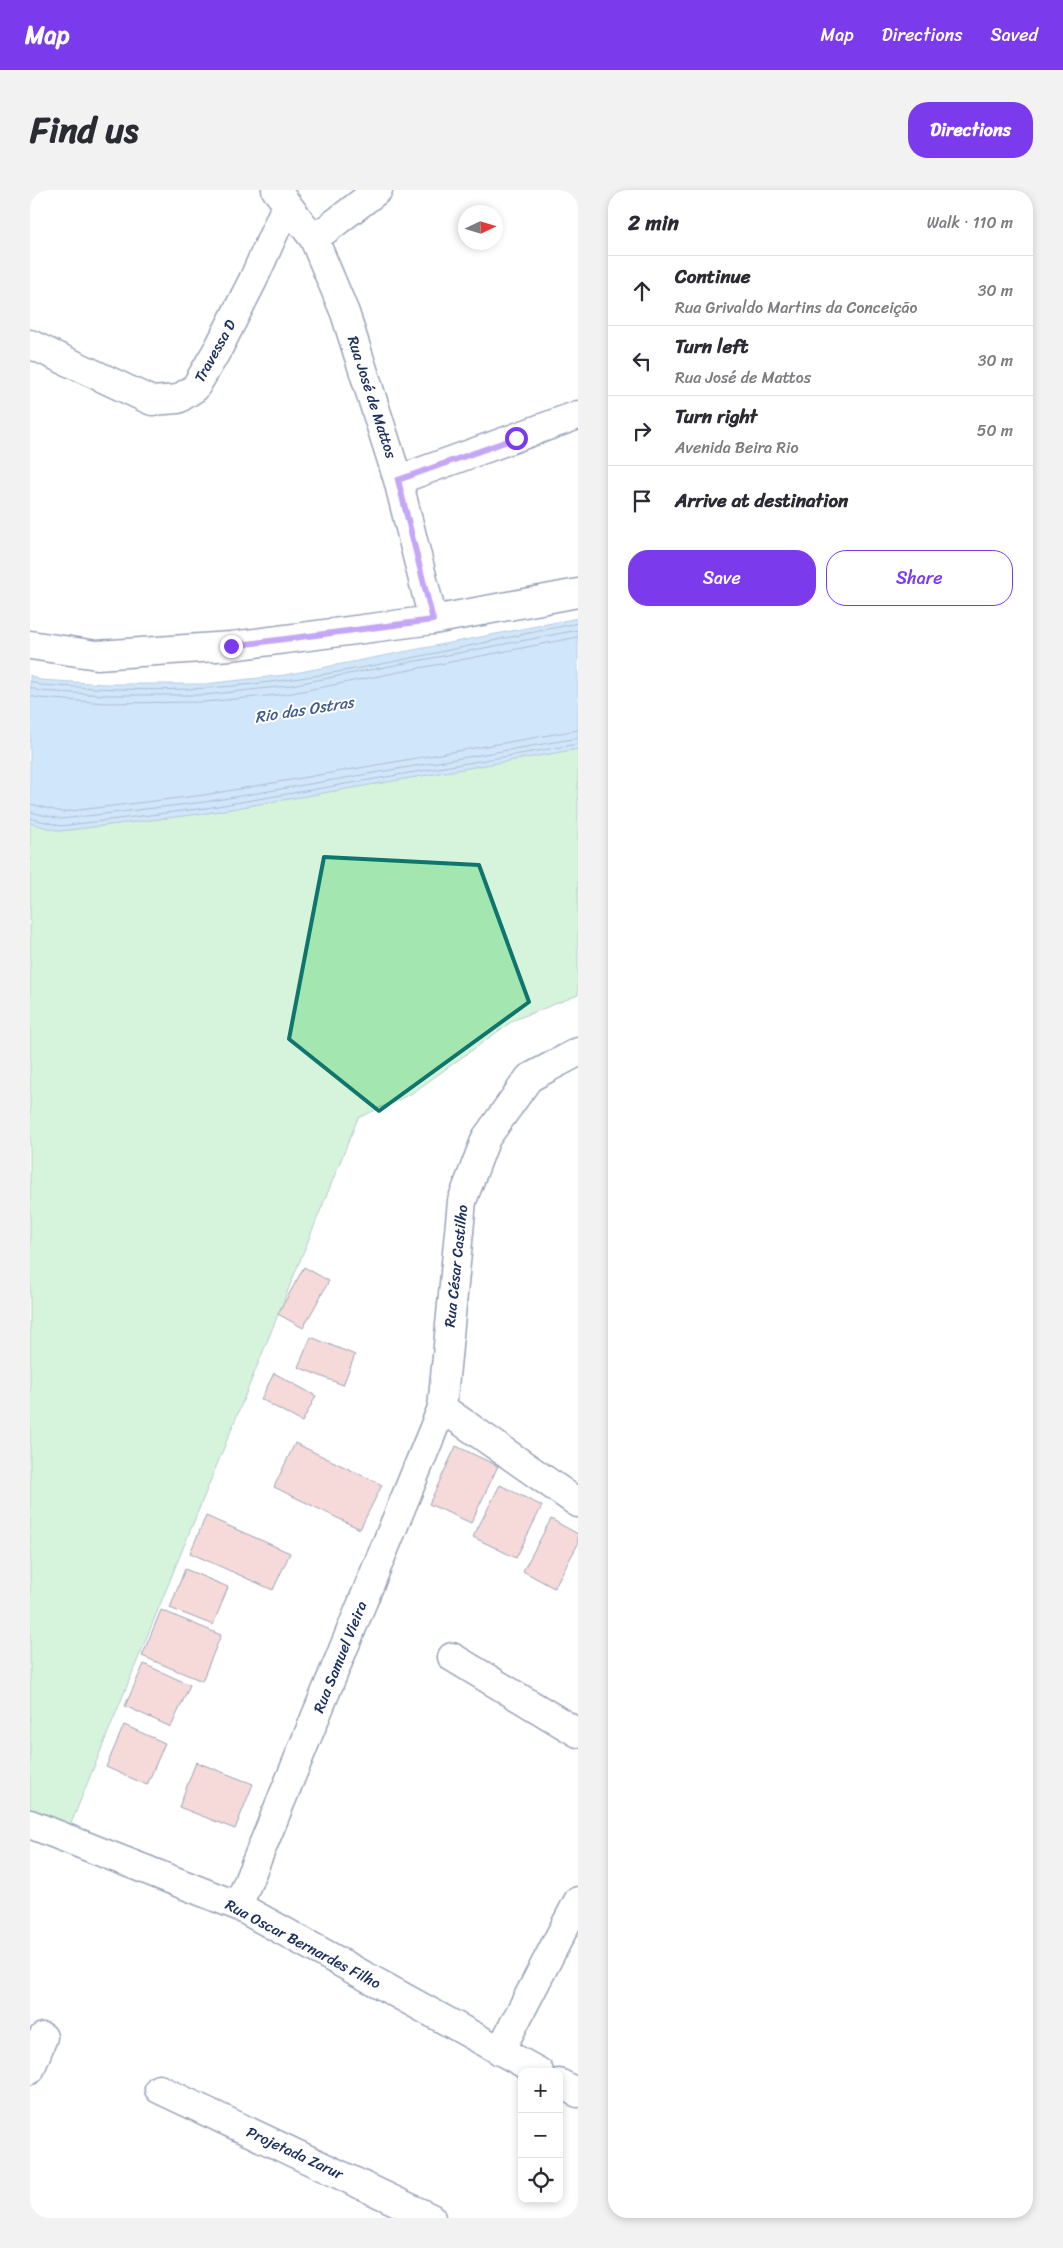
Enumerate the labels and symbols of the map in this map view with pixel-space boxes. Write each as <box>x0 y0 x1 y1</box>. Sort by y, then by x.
north arrow <box>458 205 503 250</box>
street label: Travessa D <box>187 315 243 387</box>
street label: Rua José de Mattos <box>340 332 404 462</box>
route start <box>505 427 528 450</box>
route end <box>220 635 243 658</box>
water label: Rio das Ostras <box>253 687 358 732</box>
street label: Rua César Castilho <box>437 1203 475 1329</box>
street label: Rua Samuel Vieira <box>306 1597 374 1717</box>
street label: Rua Oscar Bernardes Filho <box>220 1892 386 1996</box>
street label: Projetada Zarur <box>242 2119 349 2187</box>

